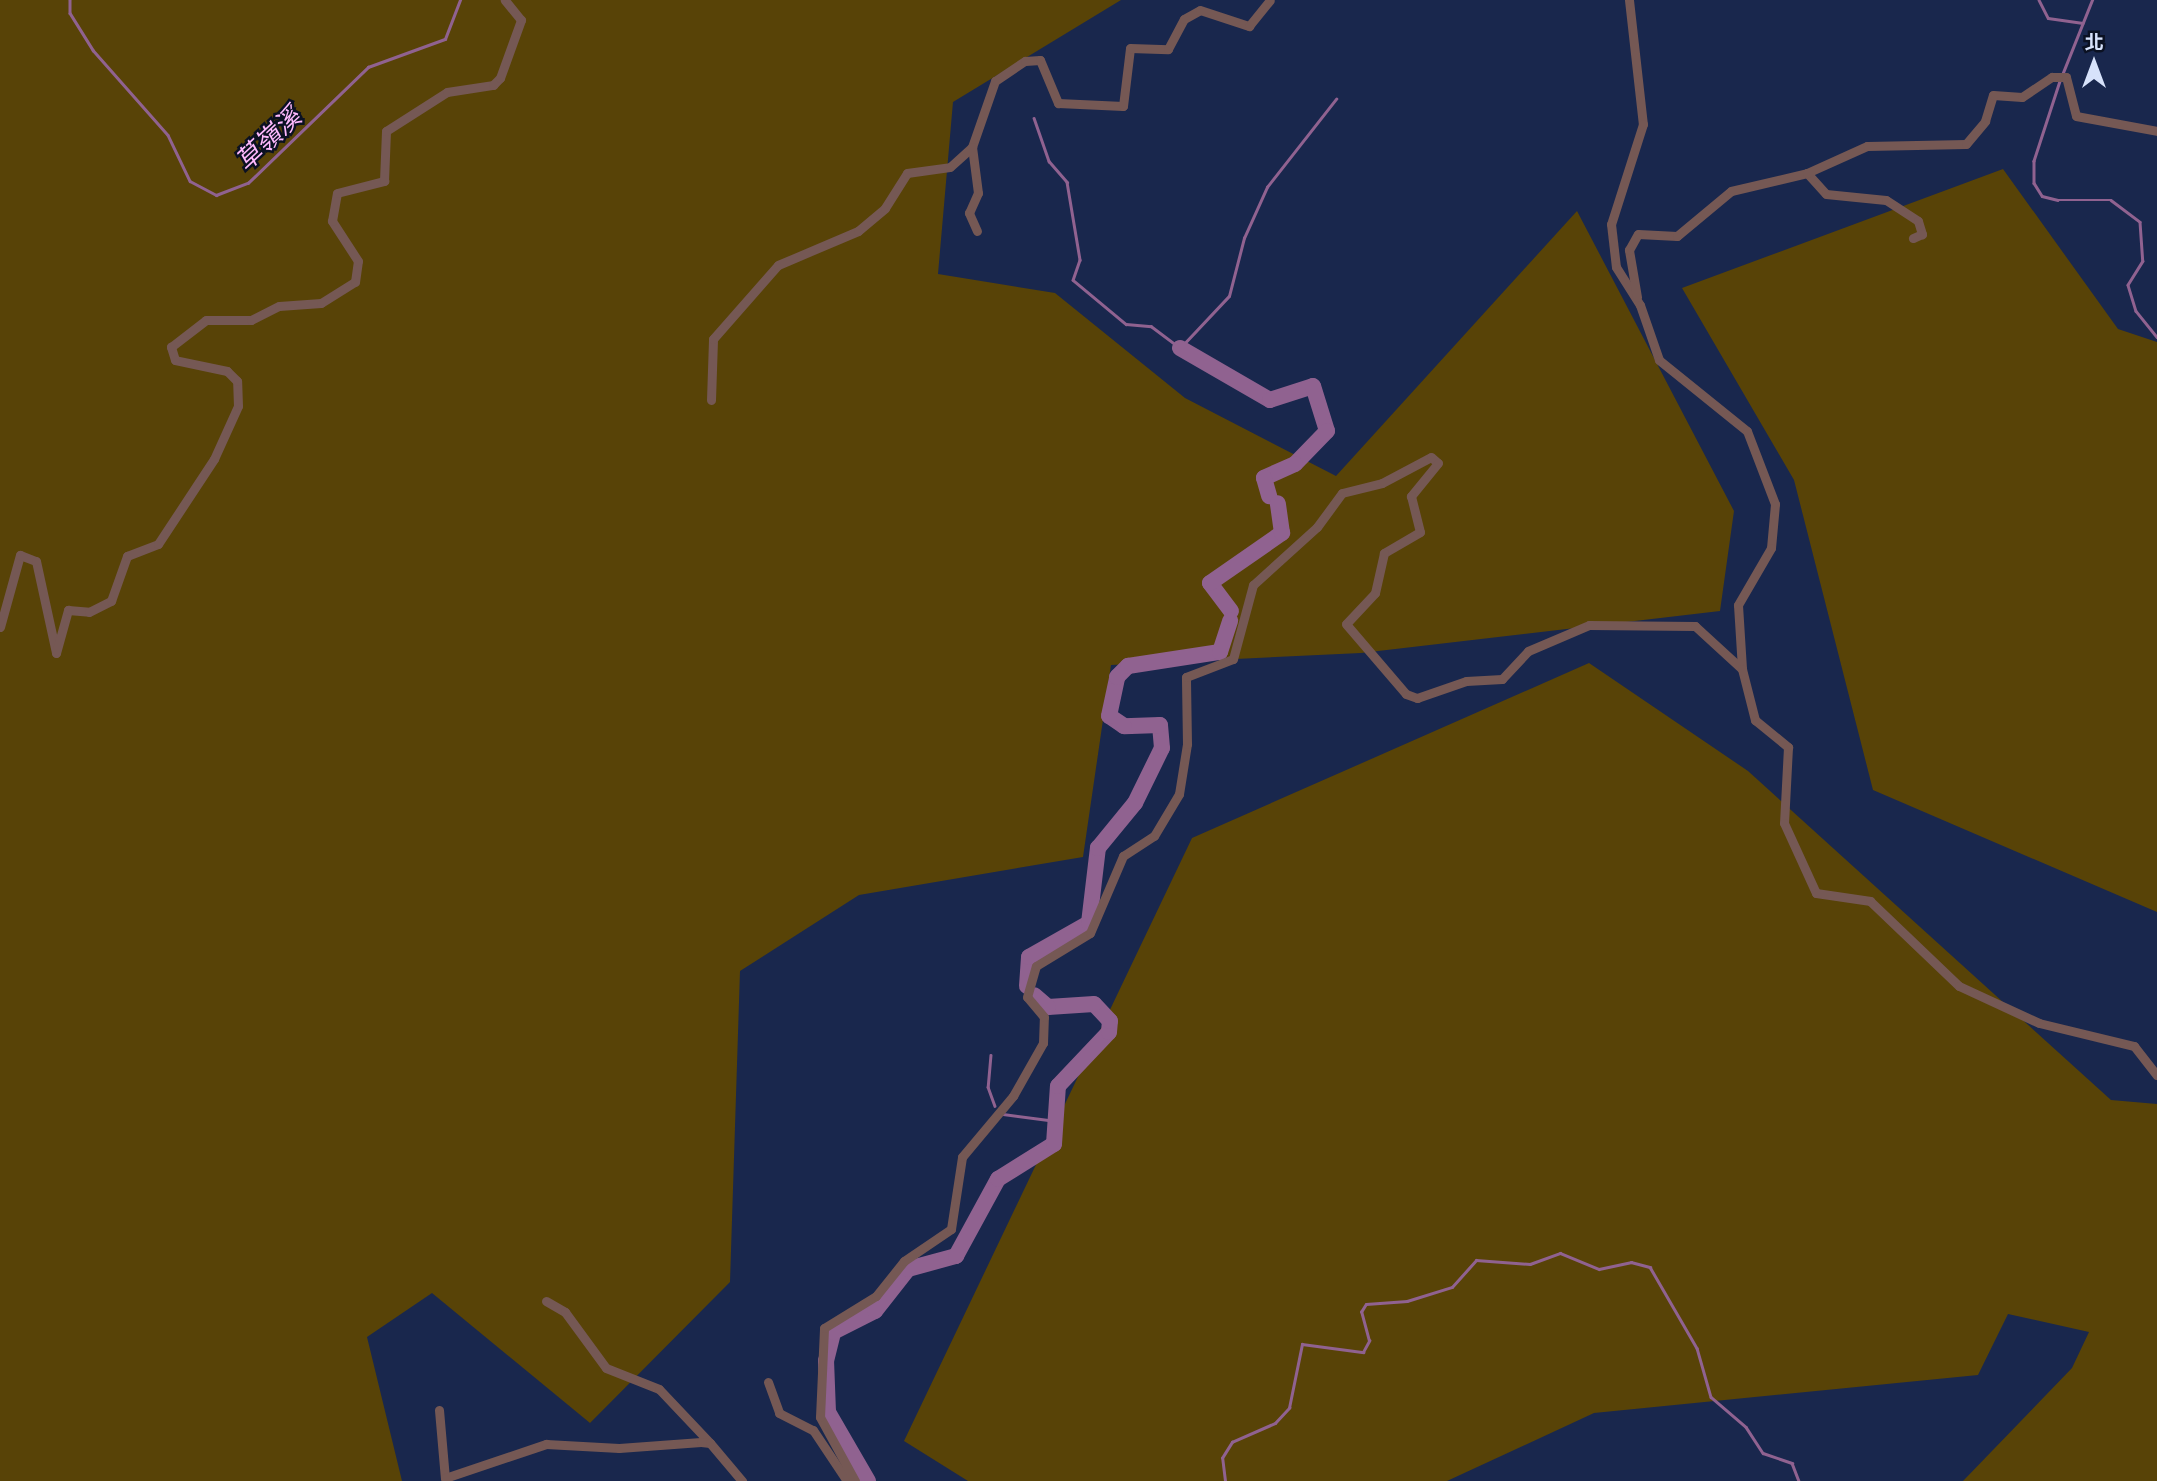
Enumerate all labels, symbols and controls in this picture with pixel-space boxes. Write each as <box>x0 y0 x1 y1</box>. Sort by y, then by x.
north arrow <box>2059 28 2129 98</box>
text: 北 <box>2084 30 2104 53</box>
water label: 草嶺溪 <box>229 101 307 177</box>

